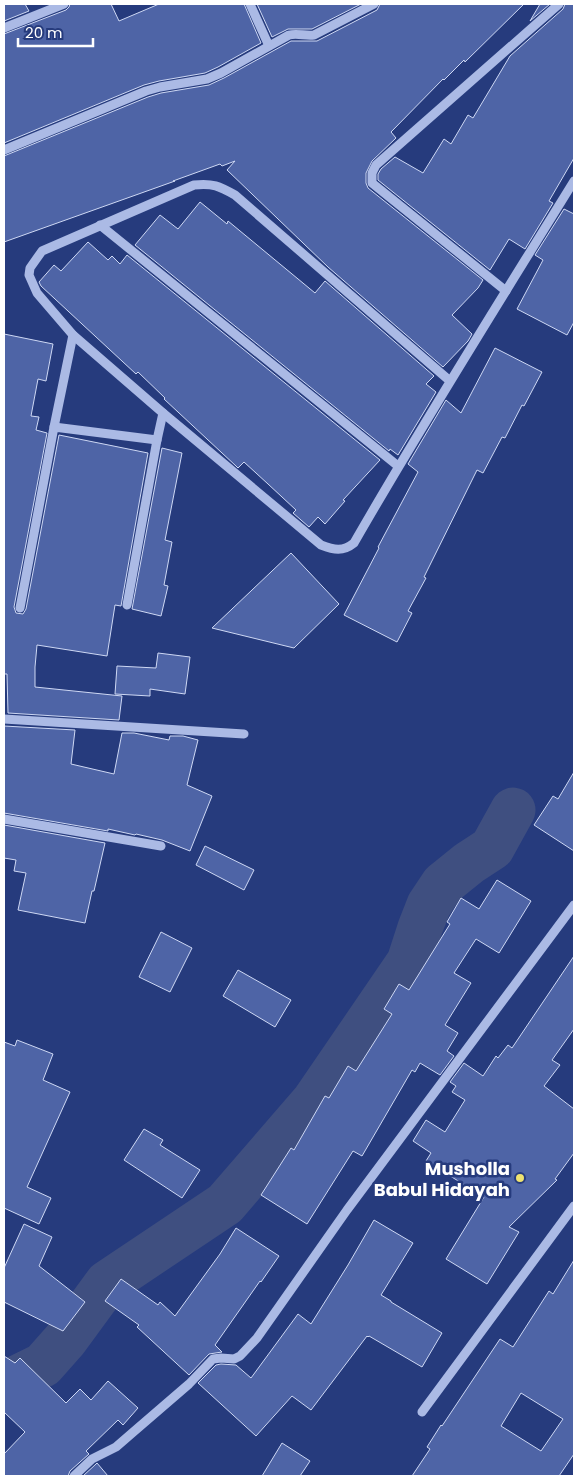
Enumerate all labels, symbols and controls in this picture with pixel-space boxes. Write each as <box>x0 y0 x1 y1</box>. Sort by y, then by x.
scale bar <box>18 15 92 47</box>
text: 20 m <box>25 22 63 43</box>
place label: Musholla Babul Hidayah <box>374 1156 510 1202</box>
marker: Musholla Babul Hidayah <box>514 1172 526 1184</box>

